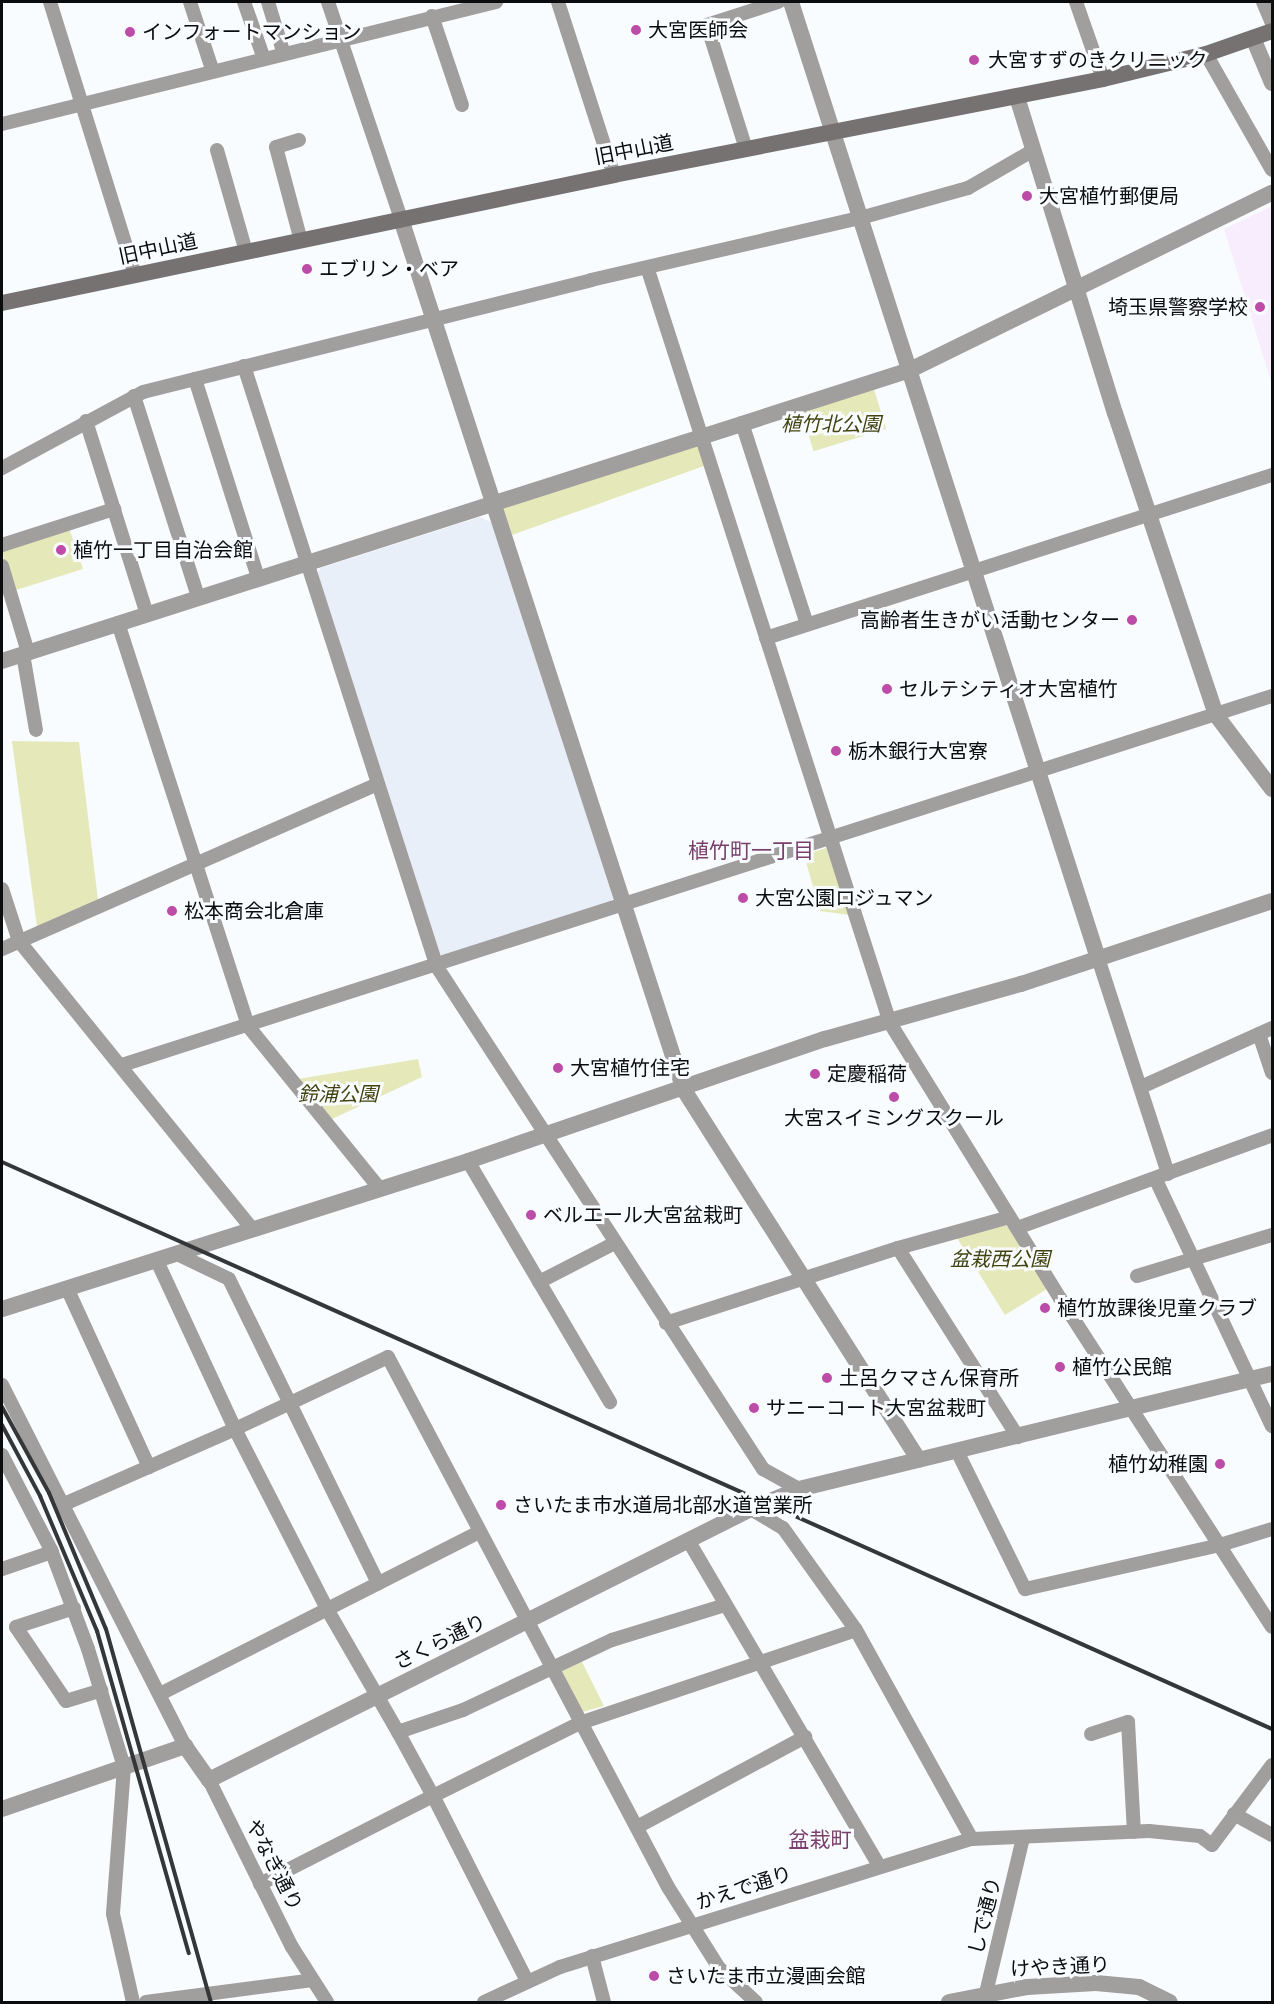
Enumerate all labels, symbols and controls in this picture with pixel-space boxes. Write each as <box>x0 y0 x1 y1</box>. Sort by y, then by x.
place label: 大宮医師会 <box>648 18 748 42</box>
place label: インフォートマンション <box>142 20 362 44</box>
marker: 大宮医師会 <box>629 23 643 37</box>
marker: インフォートマンション <box>123 25 137 39</box>
place label: 大宮すずのきクリニック <box>988 48 1208 72</box>
marker: 大宮すずのきクリニック <box>965 51 983 69</box>
street label: 旧中山道 <box>592 131 676 169</box>
place label: 大宮植竹郵便局 <box>1039 184 1179 208</box>
marker: 大宮植竹郵便局 <box>1020 189 1034 203</box>
street label: 旧中山道 <box>116 229 200 269</box>
place label: エブリン・ベア <box>319 257 459 281</box>
marker: エブリン・ベア <box>300 262 314 276</box>
place label: 埼玉県警察学校 <box>1108 295 1248 319</box>
marker: 埼玉県警察学校 <box>1253 300 1267 314</box>
park label: 植竹北公園 <box>781 412 881 436</box>
place label: 植竹一丁目自治会館 <box>73 538 253 562</box>
marker: 植竹一丁目自治会館 <box>54 543 68 557</box>
place label: 高齢者生きがい活動センター <box>860 608 1120 632</box>
marker: 高齢者生きがい活動センター <box>1125 613 1139 627</box>
place label: セルテシティオ大宮植竹 <box>899 677 1119 701</box>
marker: セルテシティオ大宮植竹 <box>880 682 894 696</box>
place label: 栃木銀行大宮寮 <box>848 739 988 763</box>
marker: 栃木銀行大宮寮 <box>829 744 843 758</box>
district label: 植竹町一丁目 <box>688 838 814 864</box>
place label: 大宮公園ロジュマン <box>755 886 935 910</box>
marker: 大宮公園ロジュマン <box>736 891 750 905</box>
place label: 松本商会北倉庫 <box>184 899 324 923</box>
marker: 松本商会北倉庫 <box>165 904 179 918</box>
place label: 大宮植竹住宅 <box>570 1056 690 1080</box>
marker: 大宮植竹住宅 <box>551 1061 565 1075</box>
place label: 定慶稲荷 <box>827 1062 907 1086</box>
marker: 定慶稲荷 <box>808 1067 822 1081</box>
park label: 鈴浦公園 <box>298 1082 378 1106</box>
marker: 大宮スイミングスクール <box>887 1090 901 1104</box>
place label: 大宮スイミングスクール <box>784 1106 1004 1130</box>
place label: ベルエール大宮盆栽町 <box>543 1203 743 1227</box>
marker: ベルエール大宮盆栽町 <box>524 1208 538 1222</box>
park label: 盆栽西公園 <box>950 1247 1050 1271</box>
place label: 植竹放課後児童クラブ <box>1057 1296 1257 1320</box>
marker: 植竹放課後児童クラブ <box>1038 1301 1052 1315</box>
place label: 植竹公民館 <box>1072 1355 1172 1379</box>
marker: 植竹公民館 <box>1053 1360 1067 1374</box>
place label: 土呂クマさん保育所 <box>839 1366 1019 1390</box>
marker: 土呂クマさん保育所 <box>820 1371 834 1385</box>
place label: サニーコート大宮盆栽町 <box>766 1396 986 1420</box>
marker: サニーコート大宮盆栽町 <box>747 1401 761 1415</box>
place label: 植竹幼稚園 <box>1108 1452 1208 1476</box>
marker: 植竹幼稚園 <box>1213 1457 1227 1471</box>
place label: さいたま市水道局北部水道営業所 <box>513 1493 813 1517</box>
marker: さいたま市水道局北部水道営業所 <box>494 1498 508 1512</box>
street label: さくら通り <box>390 1609 490 1675</box>
street label: やなぎ通り <box>241 1815 307 1915</box>
district label: 盆栽町 <box>789 1827 851 1853</box>
street label: かえで通り <box>693 1861 795 1915</box>
street label: しで通り <box>964 1874 1006 1958</box>
street label: けやき通り <box>1009 1952 1111 1982</box>
place label: さいたま市立漫画会館 <box>666 1964 866 1988</box>
marker: さいたま市立漫画会館 <box>647 1969 661 1983</box>

